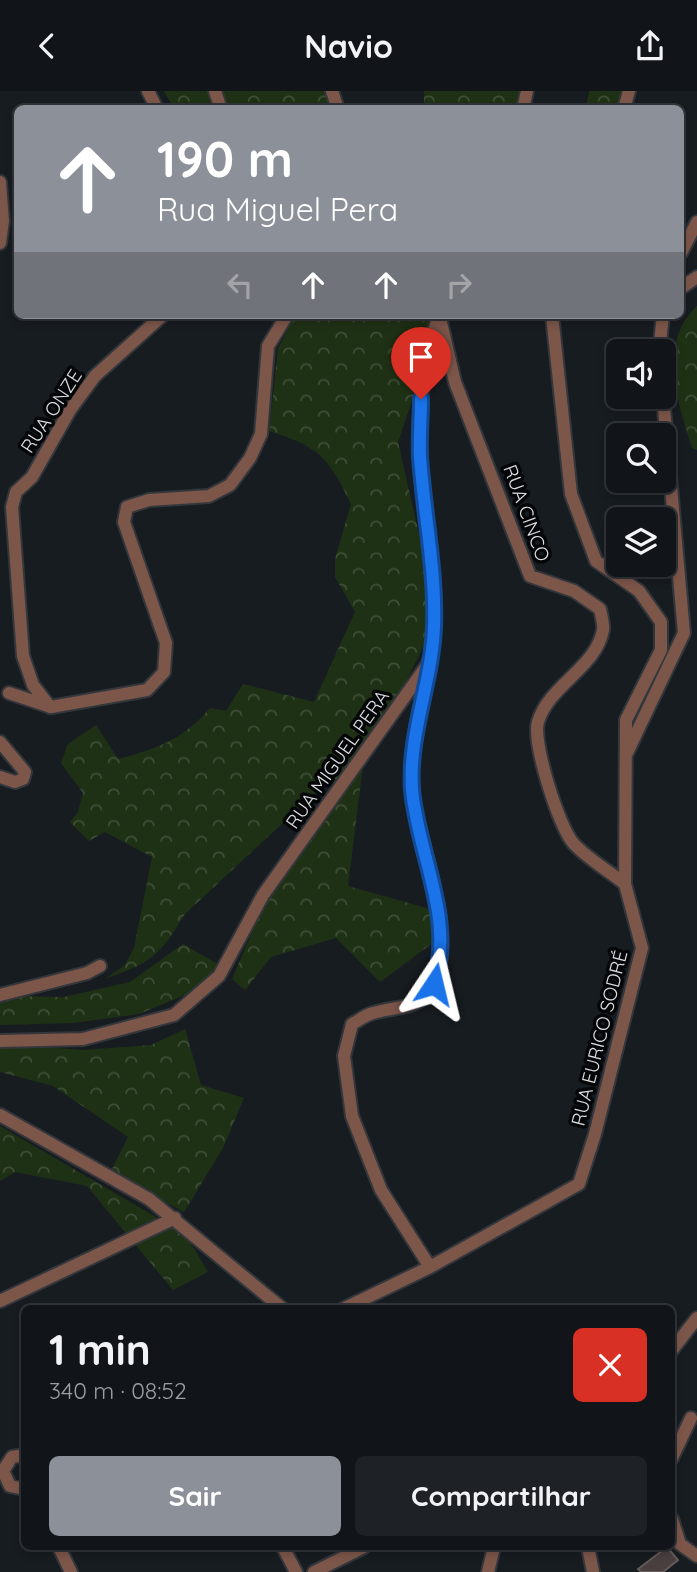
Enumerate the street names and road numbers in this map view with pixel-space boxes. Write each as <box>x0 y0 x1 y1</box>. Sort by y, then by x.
street label: RUA ONZE <box>15 365 87 457</box>
street label: RUA CINCO <box>498 461 556 565</box>
street label: RUA MIGUEL PERA <box>280 685 394 833</box>
street label: RUA EURICO SODRÉ <box>566 948 632 1128</box>

